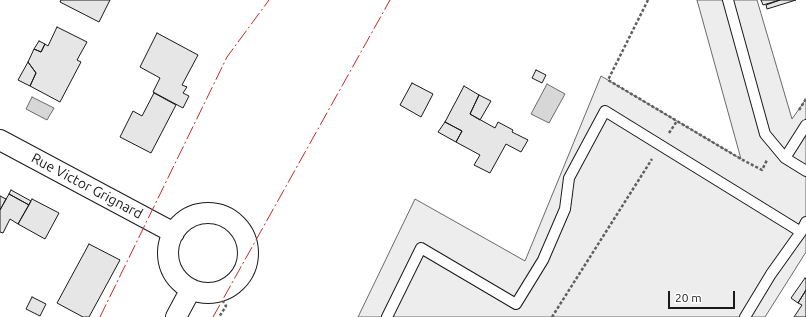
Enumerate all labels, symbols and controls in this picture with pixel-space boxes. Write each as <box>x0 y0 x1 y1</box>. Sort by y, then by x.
street label: Rue Victor Grignard <box>28 150 146 222</box>
scale bar <box>670 283 737 309</box>
text: 20 m <box>675 291 702 304</box>

